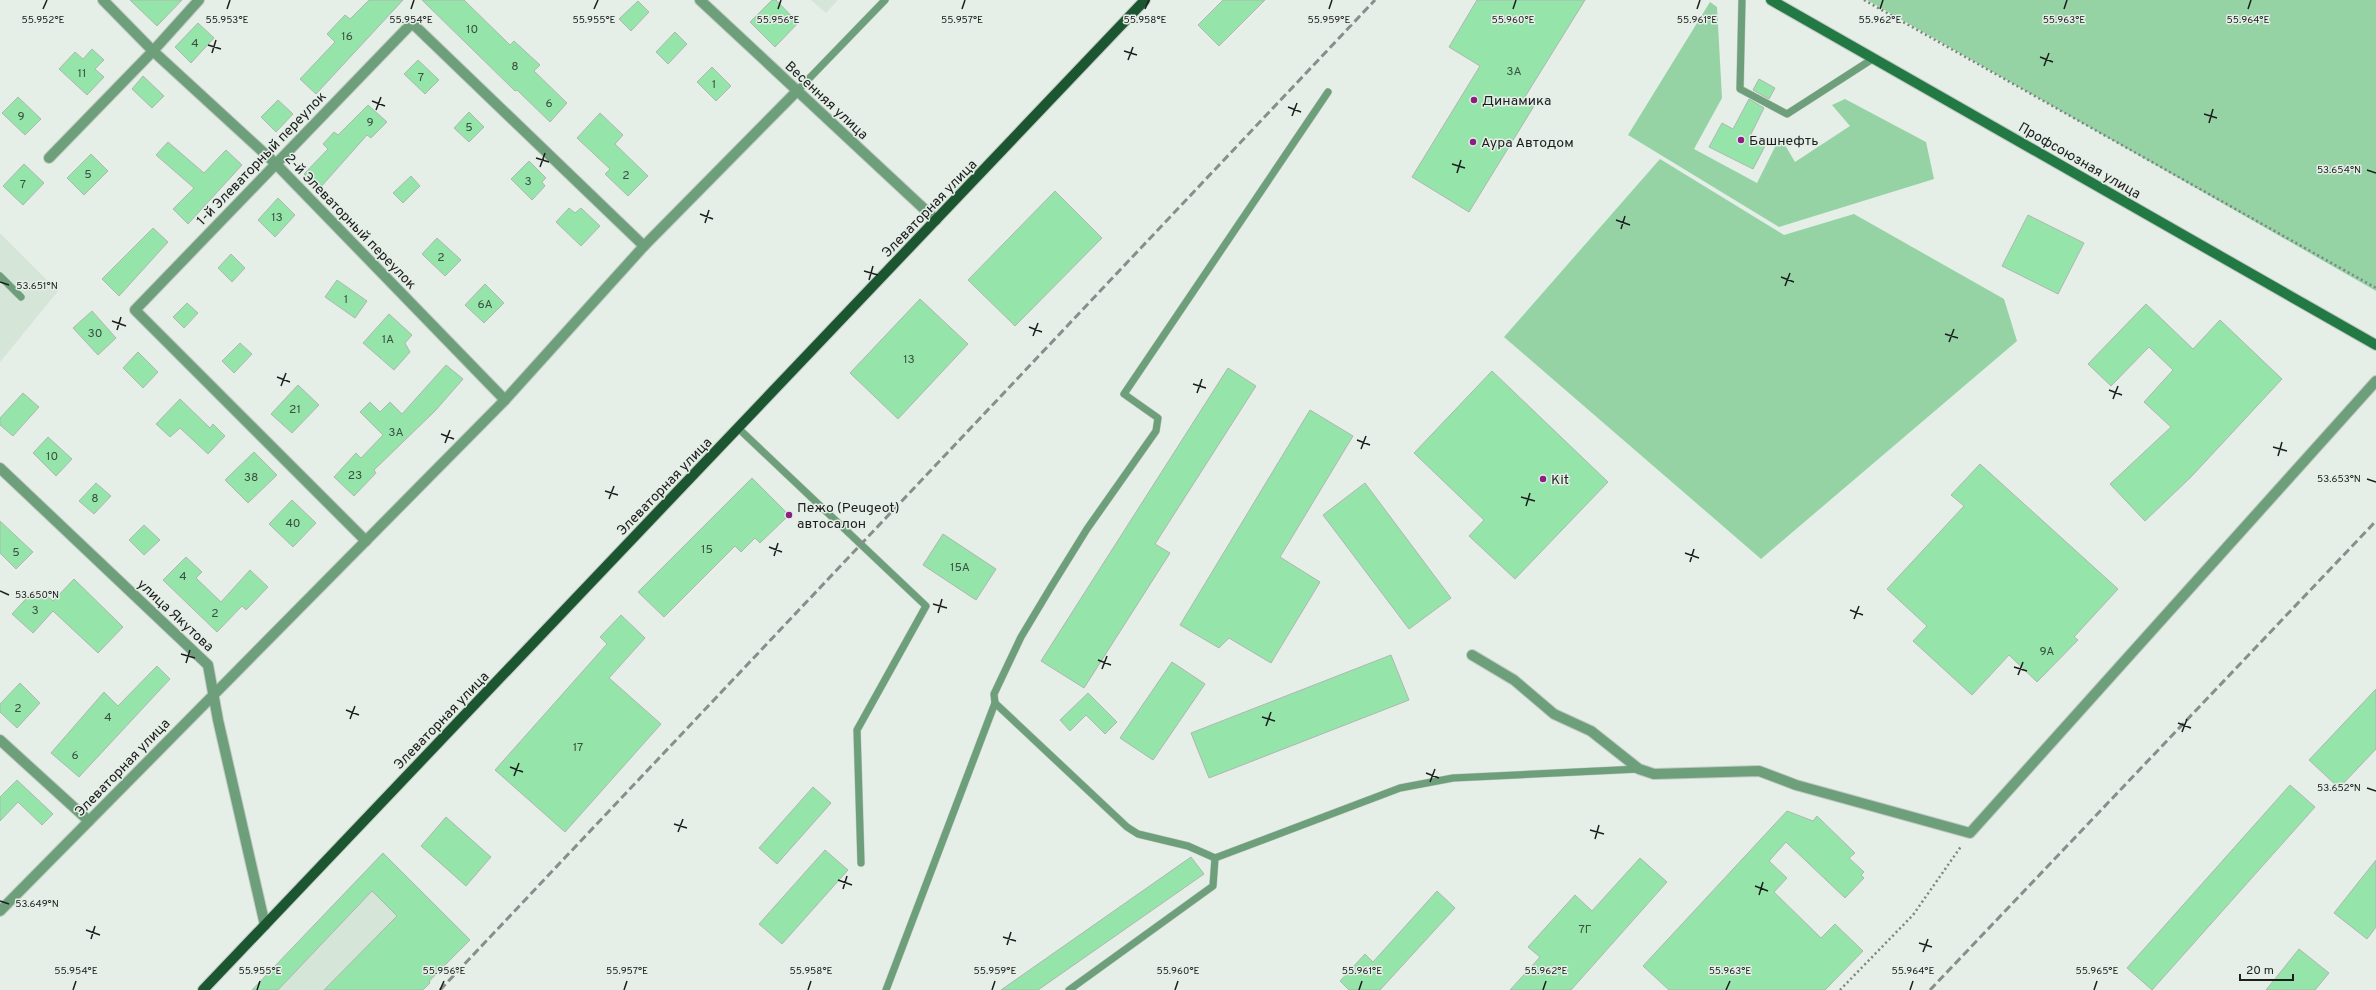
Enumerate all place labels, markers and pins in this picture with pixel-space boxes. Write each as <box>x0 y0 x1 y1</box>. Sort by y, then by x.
place label: Динамика <box>1482 93 1551 110</box>
marker: Динамика <box>1469 95 1479 105</box>
place label: Башнефть <box>1749 133 1819 150</box>
place label: Аура Автодом <box>1481 135 1574 152</box>
marker: Башнефть <box>1736 135 1746 145</box>
marker: Аура Автодом <box>1468 137 1478 147</box>
place label: Kit <box>1551 472 1569 489</box>
marker: Kit <box>1538 474 1548 484</box>
place label: Пежо (Peugeot) автосалон <box>797 500 899 533</box>
marker: Пежо (Peugeot) автосалон <box>784 510 794 520</box>

